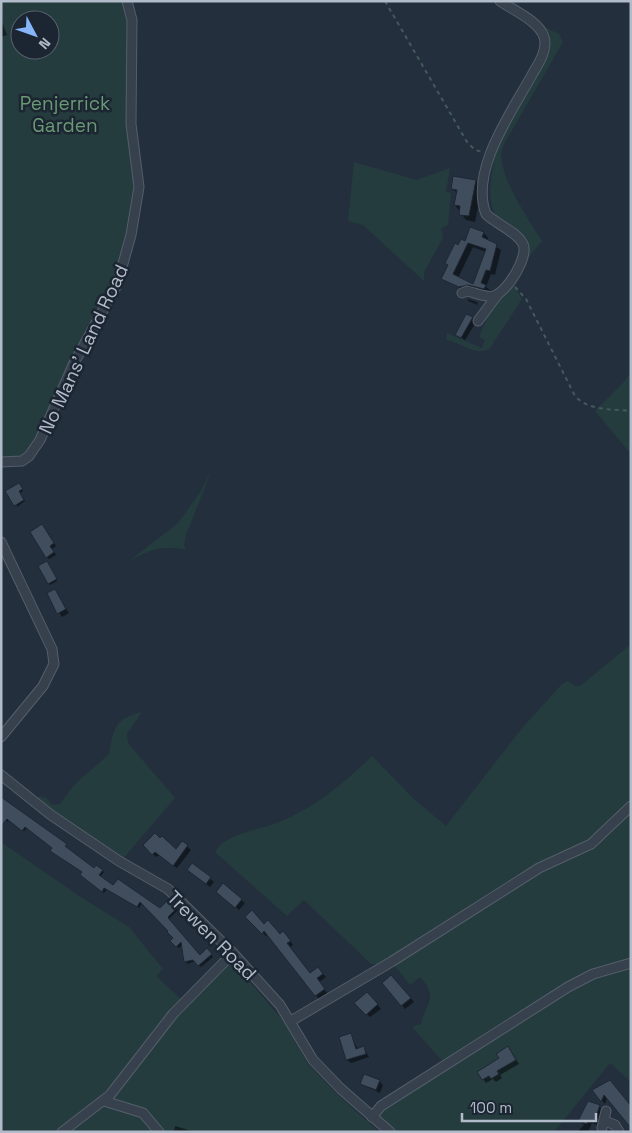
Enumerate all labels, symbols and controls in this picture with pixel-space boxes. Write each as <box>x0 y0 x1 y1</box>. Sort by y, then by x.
north arrow <box>10 10 60 60</box>
text: N <box>35 34 55 53</box>
park label: Penjerrick Garden <box>20 91 110 138</box>
street label: No Mans' Land Road <box>33 260 134 438</box>
street label: Trewen Road <box>161 885 262 986</box>
scale bar <box>462 1090 596 1122</box>
text: 100 m <box>470 1098 512 1117</box>

